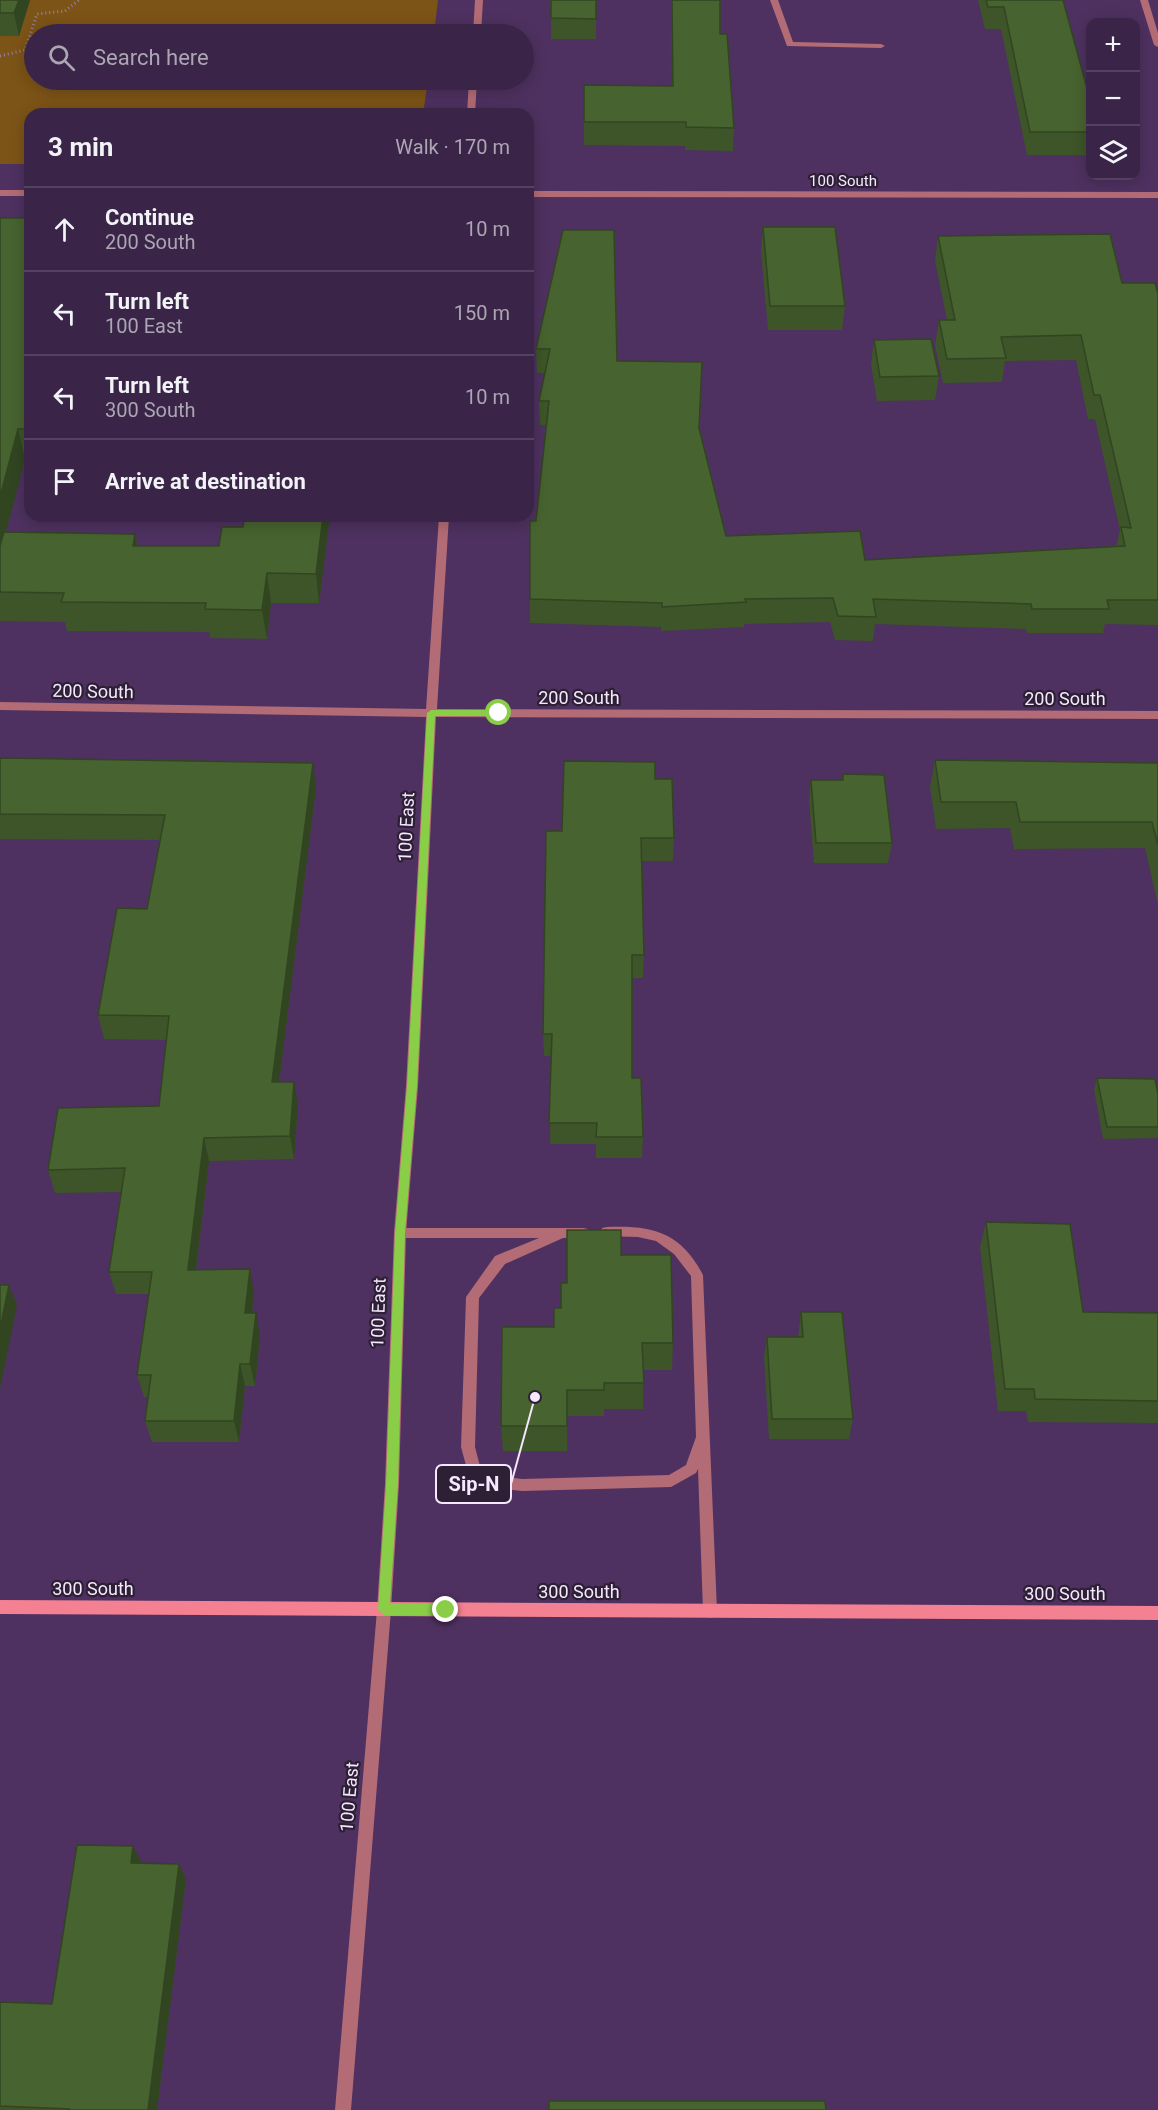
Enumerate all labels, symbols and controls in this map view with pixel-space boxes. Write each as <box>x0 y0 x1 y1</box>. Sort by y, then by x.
map controls <box>1086 18 1140 180</box>
button: + <box>1086 18 1140 72</box>
search box <box>24 24 534 90</box>
icon: search <box>45 41 78 74</box>
text: Search here <box>93 45 209 70</box>
button: − <box>1086 72 1140 126</box>
button: layers <box>1086 126 1140 180</box>
text: 3 min <box>48 132 113 162</box>
text: Walk · 170 m <box>395 135 510 159</box>
street label: 100 South <box>809 172 877 190</box>
text: Continue <box>105 205 194 230</box>
icon: ahead <box>48 213 81 246</box>
text: 10 m <box>465 217 510 241</box>
text: 200 South <box>105 230 196 254</box>
text: Turn left <box>105 289 189 314</box>
icon: left <box>48 297 81 330</box>
text: 150 m <box>454 301 510 325</box>
text: 100 East <box>105 314 183 338</box>
text: Turn left <box>105 373 189 398</box>
icon: left <box>48 381 81 414</box>
text: 10 m <box>465 385 510 409</box>
text: 300 South <box>105 398 196 422</box>
icon: arrive <box>48 465 81 498</box>
text: Arrive at destination <box>105 469 306 494</box>
street label: 200 South <box>52 680 134 702</box>
street label: 200 South <box>538 687 620 708</box>
street label: 200 South <box>1024 688 1106 709</box>
route start <box>485 699 511 725</box>
street label: 100 East <box>394 791 418 863</box>
street label: 100 East <box>366 1278 390 1348</box>
callout: Sip-N <box>436 1465 511 1503</box>
text: Sip-N <box>449 1472 499 1496</box>
street label: 300 South <box>52 1578 134 1599</box>
street label: 300 South <box>538 1581 620 1602</box>
street label: 300 South <box>1024 1583 1106 1604</box>
route end <box>432 1596 458 1622</box>
street label: 100 East <box>335 1761 363 1833</box>

